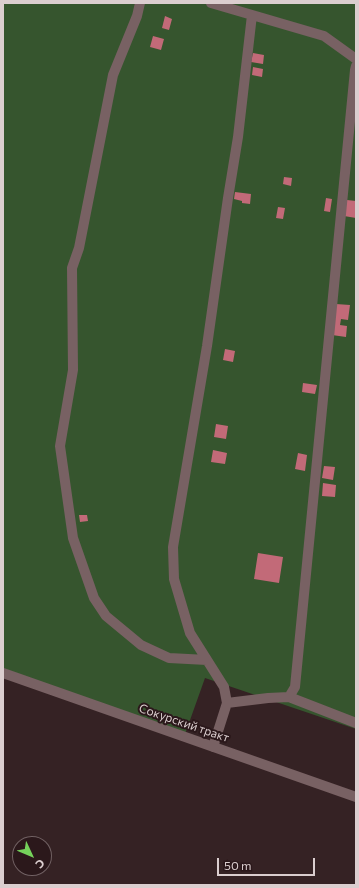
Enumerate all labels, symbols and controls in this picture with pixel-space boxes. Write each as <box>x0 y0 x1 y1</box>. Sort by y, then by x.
street label: Сокурский тракт <box>137 701 231 745</box>
north arrow <box>12 836 52 876</box>
scale bar <box>219 850 317 876</box>
text: С <box>33 857 48 871</box>
text: 50 m <box>224 858 252 872</box>

